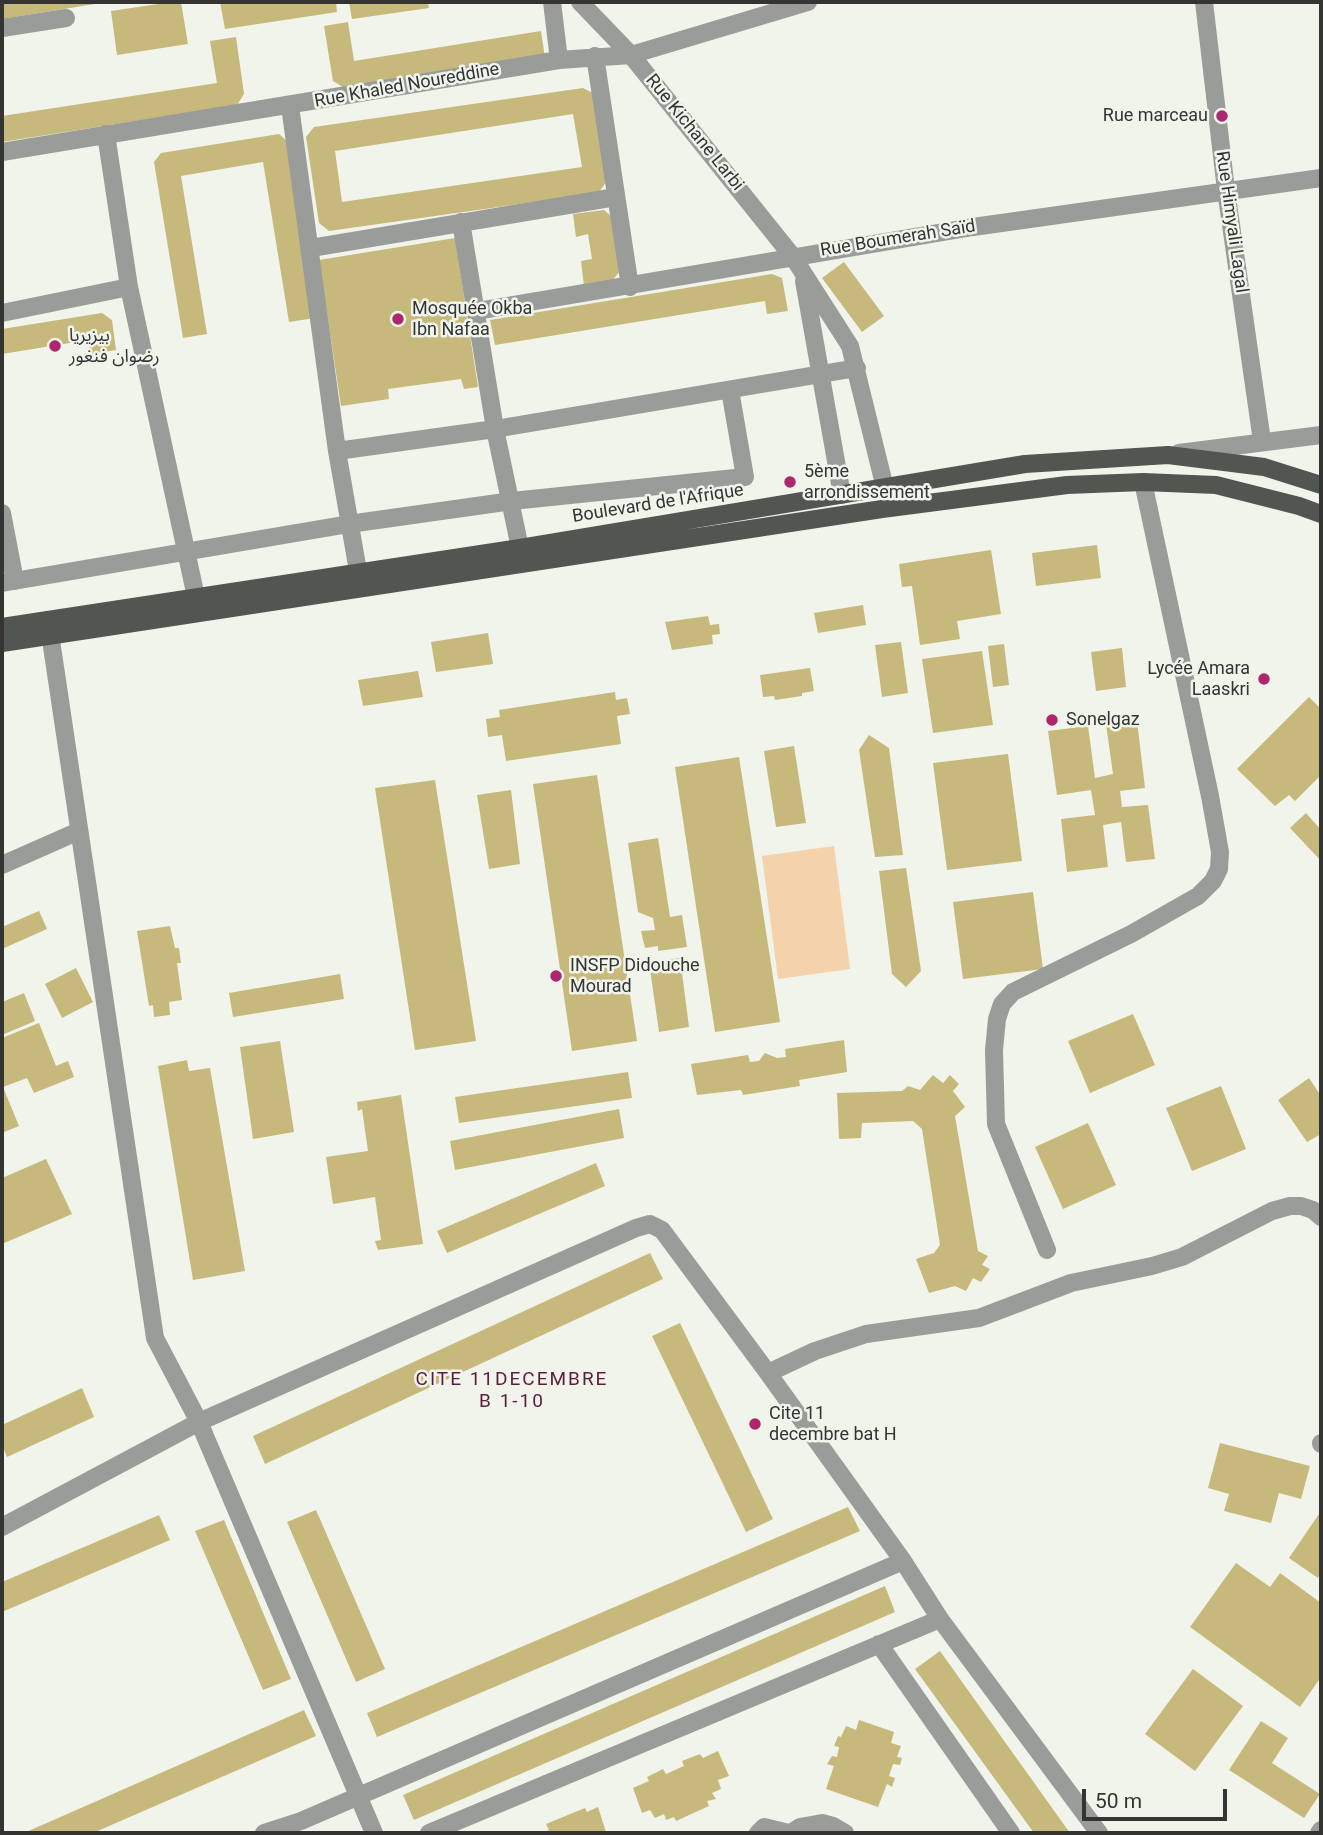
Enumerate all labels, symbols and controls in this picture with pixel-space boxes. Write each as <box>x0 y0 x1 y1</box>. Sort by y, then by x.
street label: Rue Khaled Noureddine <box>313 59 501 113</box>
street label: Rue Kichane Larbi <box>640 70 748 196</box>
place label: Rue marceau <box>1103 105 1208 127</box>
marker: Rue marceau <box>1214 108 1230 124</box>
street label: Rue Himyali Lagal <box>1210 150 1252 294</box>
street label: Rue Boumerah Saïd <box>819 216 977 262</box>
place label: Mosquée Okba Ibn Nafaa <box>412 298 532 340</box>
marker: Mosquée Okba Ibn Nafaa <box>390 311 406 327</box>
place label: بيزيريا رضوان فنغور <box>69 325 160 368</box>
marker: بيزيريا رضوان فنغور <box>47 338 63 354</box>
place label: 5ème arrondissement <box>804 461 930 504</box>
marker: 5ème arrondissement <box>782 474 798 490</box>
street label: Boulevard de l'Afrique <box>571 480 745 528</box>
place label: Lycée Amara Laaskri <box>1147 658 1250 700</box>
marker: Lycée Amara Laaskri <box>1256 671 1272 687</box>
place label: Sonelgaz <box>1066 709 1140 731</box>
marker: Sonelgaz <box>1044 712 1060 728</box>
place label: INSFP Didouche Mourad <box>570 955 700 998</box>
marker: INSFP Didouche Mourad <box>548 968 564 984</box>
district label: CITE 11DECEMBRE B 1-10 <box>417 1369 607 1413</box>
place label: Cite 11 decembre bat H <box>769 1403 897 1446</box>
marker: Cite 11 decembre bat H <box>747 1416 763 1432</box>
scale bar <box>1085 1776 1230 1820</box>
text: 50 m <box>1095 1789 1142 1813</box>

